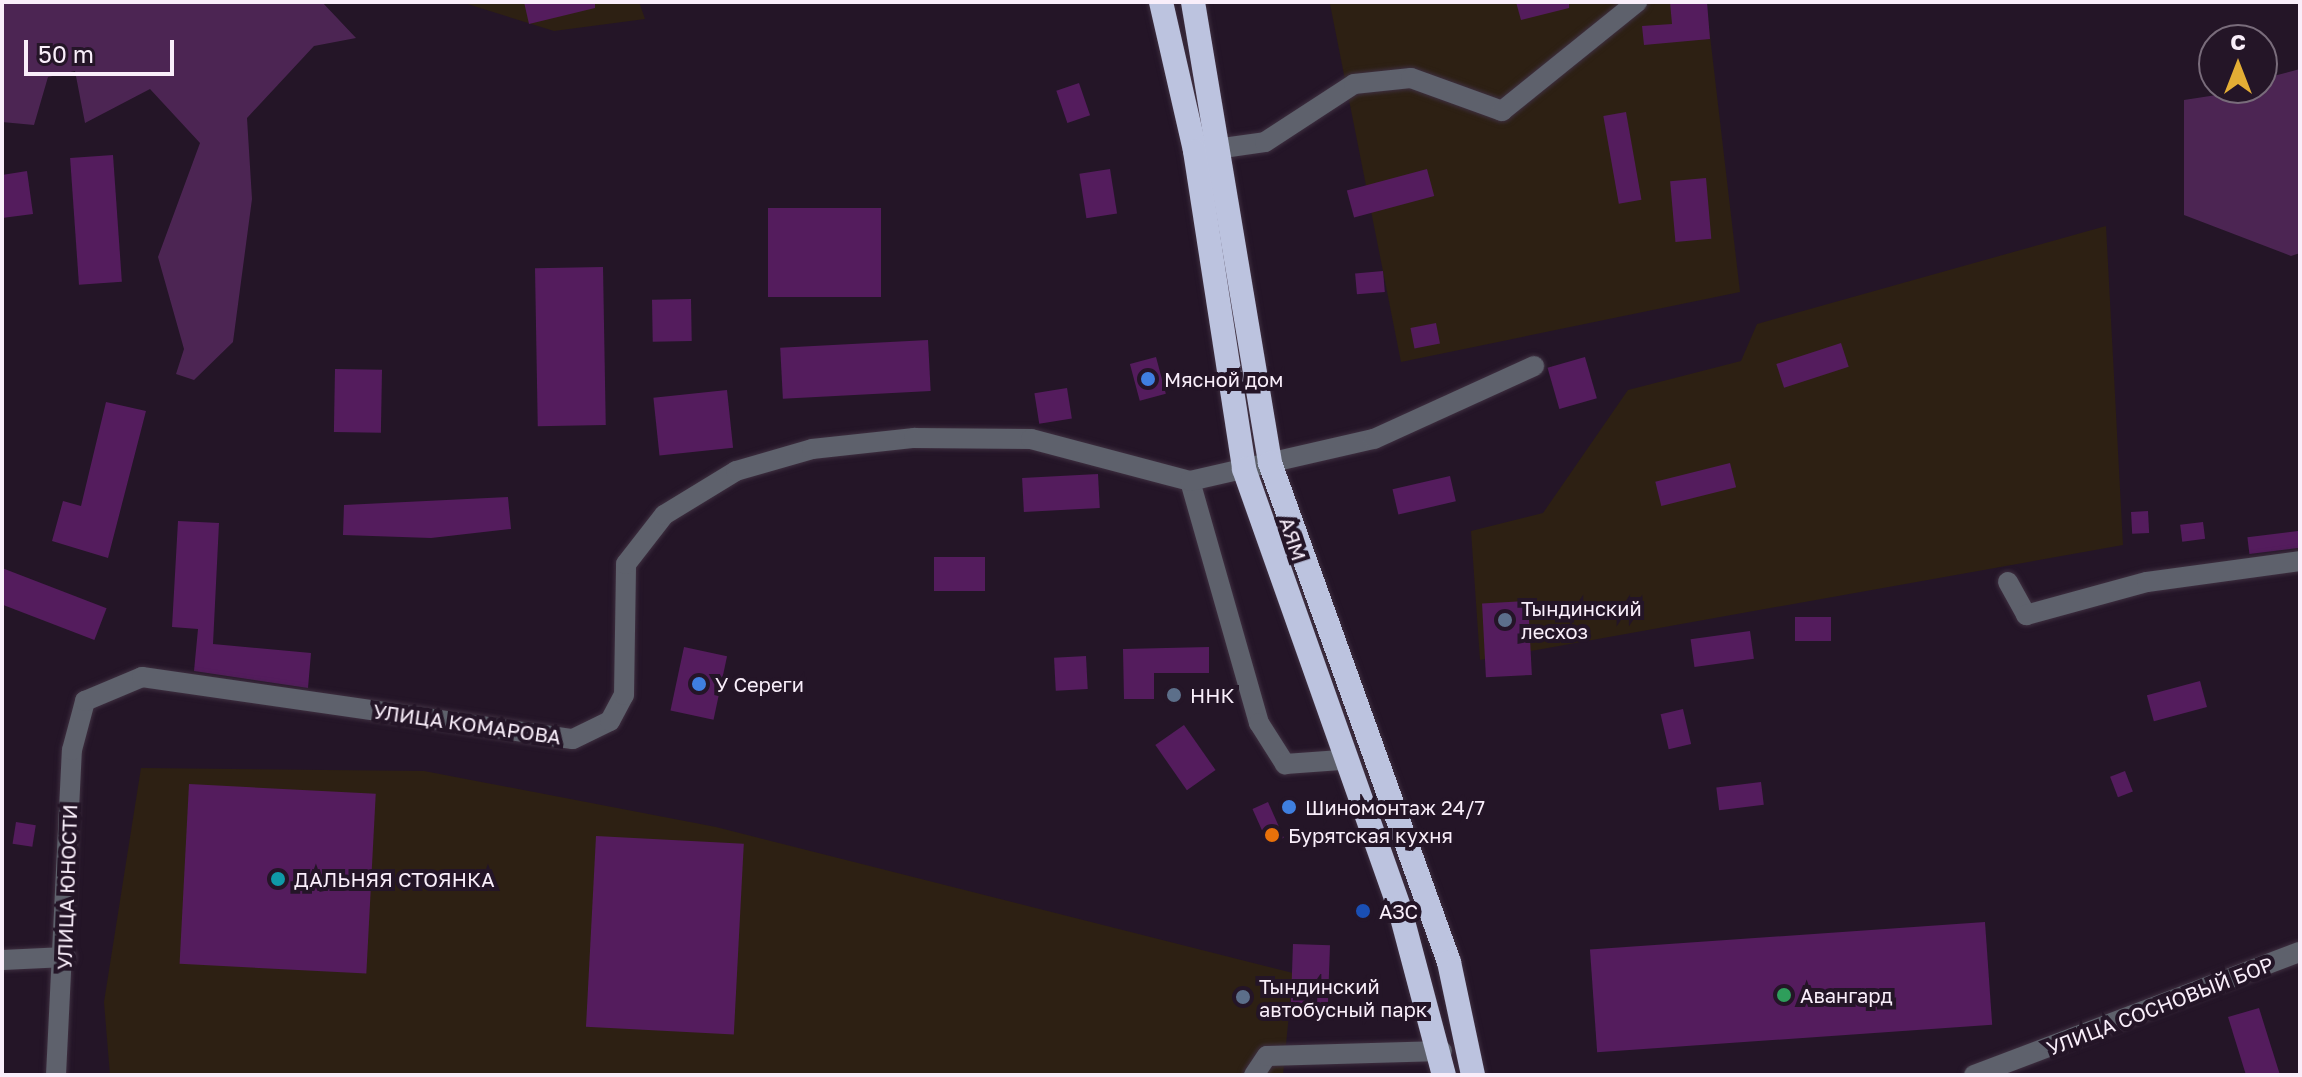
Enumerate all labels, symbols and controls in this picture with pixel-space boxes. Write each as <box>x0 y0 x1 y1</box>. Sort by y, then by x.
scale bar <box>28 24 178 74</box>
north arrow <box>2198 24 2278 104</box>
text: С <box>2230 28 2246 55</box>
text: 50 m <box>38 39 94 68</box>
place label: Мясной дом <box>1164 367 1283 391</box>
marker: Мясной дом <box>1139 370 1157 388</box>
street label: АЯМ <box>1275 514 1311 564</box>
place label: Тындинский лесхоз <box>1521 596 1642 643</box>
marker: Тындинский лесхоз <box>1496 611 1514 629</box>
place label: У Сереги <box>715 672 804 696</box>
marker: У Сереги <box>690 675 708 693</box>
place label: ННК <box>1190 683 1234 707</box>
marker: ННК <box>1165 686 1183 704</box>
street label: УЛИЦА КОМАРОВА <box>372 699 562 749</box>
place label: Шиномонтаж 24/7 <box>1305 795 1485 819</box>
marker: Шиномонтаж 24/7 <box>1280 798 1298 816</box>
street label: УЛИЦА ЮНОСТИ <box>52 804 82 970</box>
place label: Бурятская кухня <box>1288 823 1453 847</box>
marker: Бурятская кухня <box>1263 826 1281 844</box>
place label: ДАЛЬНЯЯ СТОЯНКА <box>294 867 495 891</box>
marker: ДАЛЬНЯЯ СТОЯНКА <box>269 870 287 888</box>
place label: АЗС <box>1379 899 1418 923</box>
marker: АЗС <box>1354 902 1372 920</box>
street label: УЛИЦА СОСНОВЫЙ БОР <box>2043 952 2277 1060</box>
place label: Тындинский автобусный парк <box>1259 974 1427 1021</box>
place label: Авангард <box>1800 983 1892 1007</box>
marker: Авангард <box>1775 986 1793 1004</box>
marker: Тындинский автобусный парк <box>1234 988 1252 1006</box>

